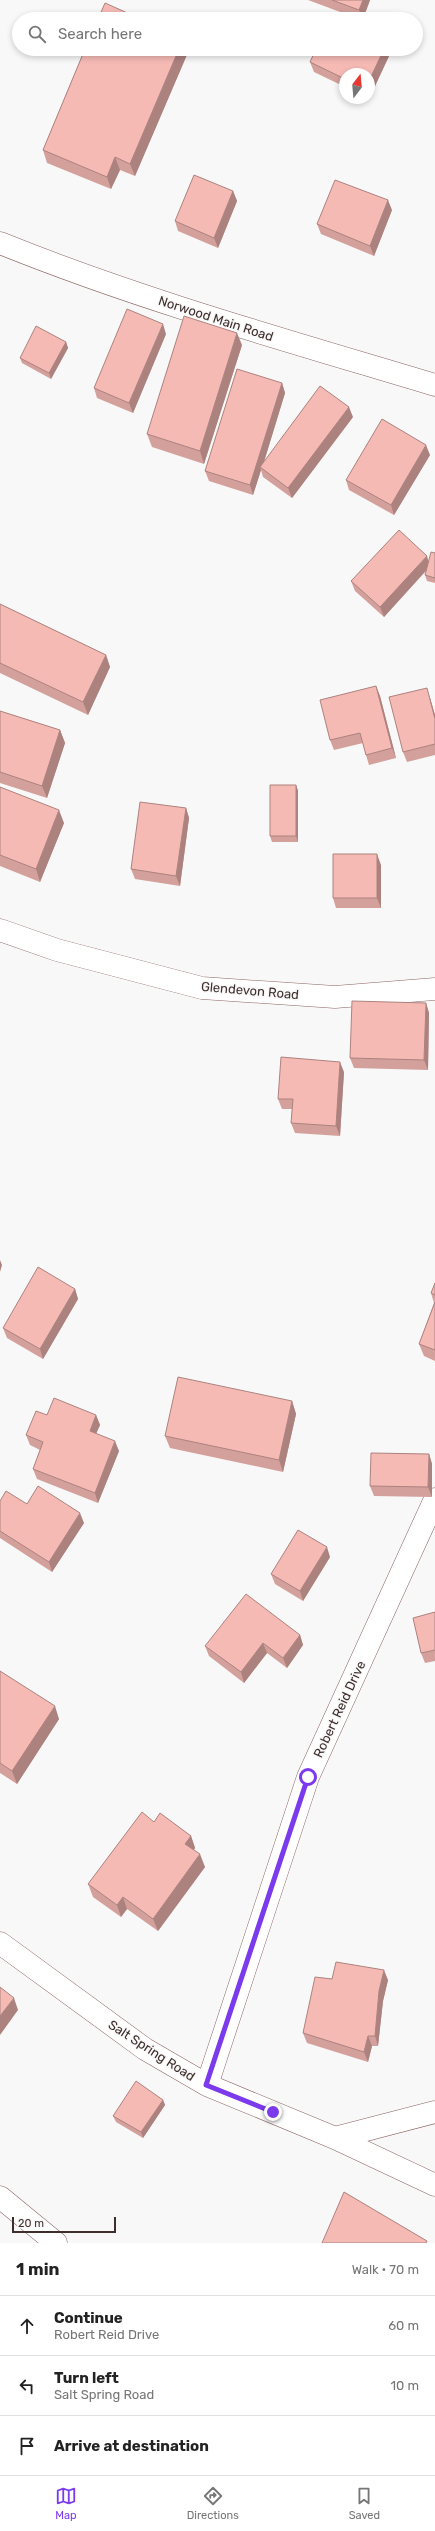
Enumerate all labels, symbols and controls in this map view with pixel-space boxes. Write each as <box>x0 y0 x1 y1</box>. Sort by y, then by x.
search box <box>12 12 423 56</box>
icon: search <box>26 23 48 45</box>
text: Search here <box>58 25 142 43</box>
north arrow <box>339 68 375 104</box>
street label: Norwood Main Road <box>156 293 275 344</box>
street label: Glendevon Road <box>200 979 300 1002</box>
street label: Robert Reid Drive <box>310 1658 368 1760</box>
route start <box>299 1768 317 1786</box>
street label: Salt Spring Road <box>105 2017 198 2085</box>
route end <box>264 2103 282 2121</box>
scale bar <box>12 2215 116 2234</box>
text: 20 m <box>18 2217 44 2230</box>
text: 1 min <box>16 2259 59 2279</box>
text: Walk · 70 m <box>352 2262 419 2277</box>
text: Continue <box>54 2309 123 2327</box>
icon: ahead <box>16 2315 38 2337</box>
text: 60 m <box>388 2318 419 2333</box>
text: Robert Reid Drive <box>54 2327 159 2342</box>
text: Turn left <box>54 2369 119 2387</box>
icon: left <box>16 2375 38 2397</box>
text: 10 m <box>390 2378 419 2393</box>
text: Salt Spring Road <box>54 2387 154 2402</box>
icon: arrive <box>16 2435 38 2457</box>
text: Arrive at destination <box>54 2437 209 2455</box>
tab: Map <box>55 2485 77 2522</box>
tab: Directions <box>187 2485 239 2522</box>
tab: Saved <box>349 2485 380 2522</box>

